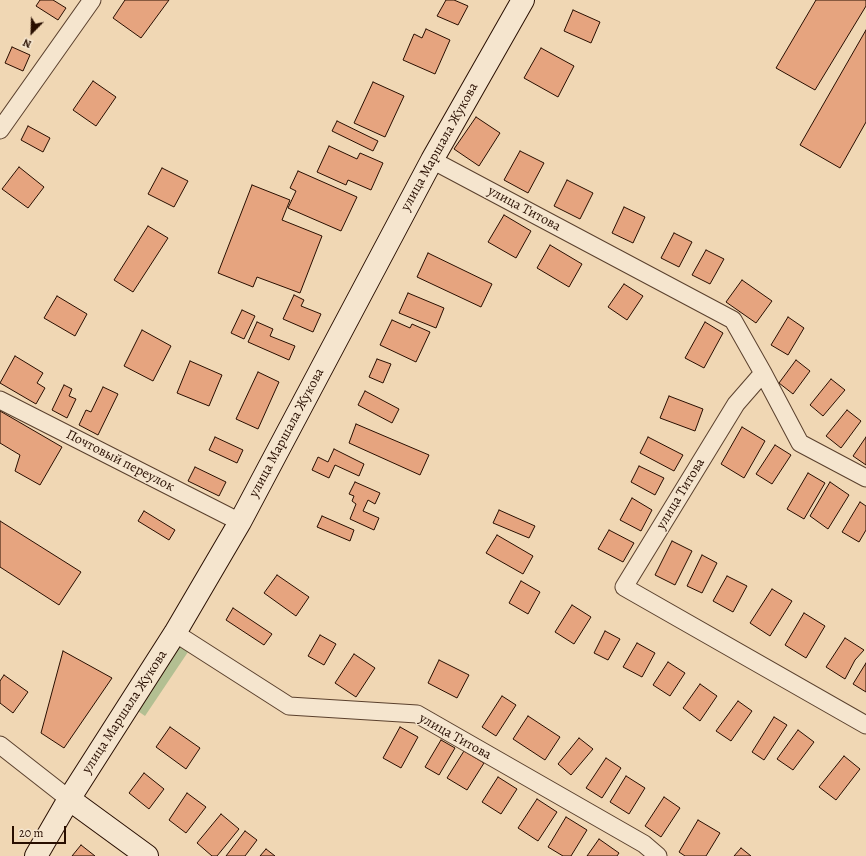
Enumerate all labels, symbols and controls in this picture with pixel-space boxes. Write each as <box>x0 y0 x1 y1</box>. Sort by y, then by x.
north arrow <box>12 12 52 52</box>
text: N <box>21 35 34 52</box>
street label: улица Маршала Жукова <box>398 80 482 214</box>
street label: улица Титова <box>485 183 563 235</box>
street label: улица Маршала Жукова <box>246 365 328 501</box>
street label: Почтовый переулок <box>63 426 177 496</box>
street label: улица Титова <box>653 455 709 533</box>
street label: улица Маршала Жукова <box>79 647 171 777</box>
street label: улица Титова <box>416 710 494 764</box>
scale bar <box>14 818 68 844</box>
text: 20 m <box>19 825 43 841</box>

